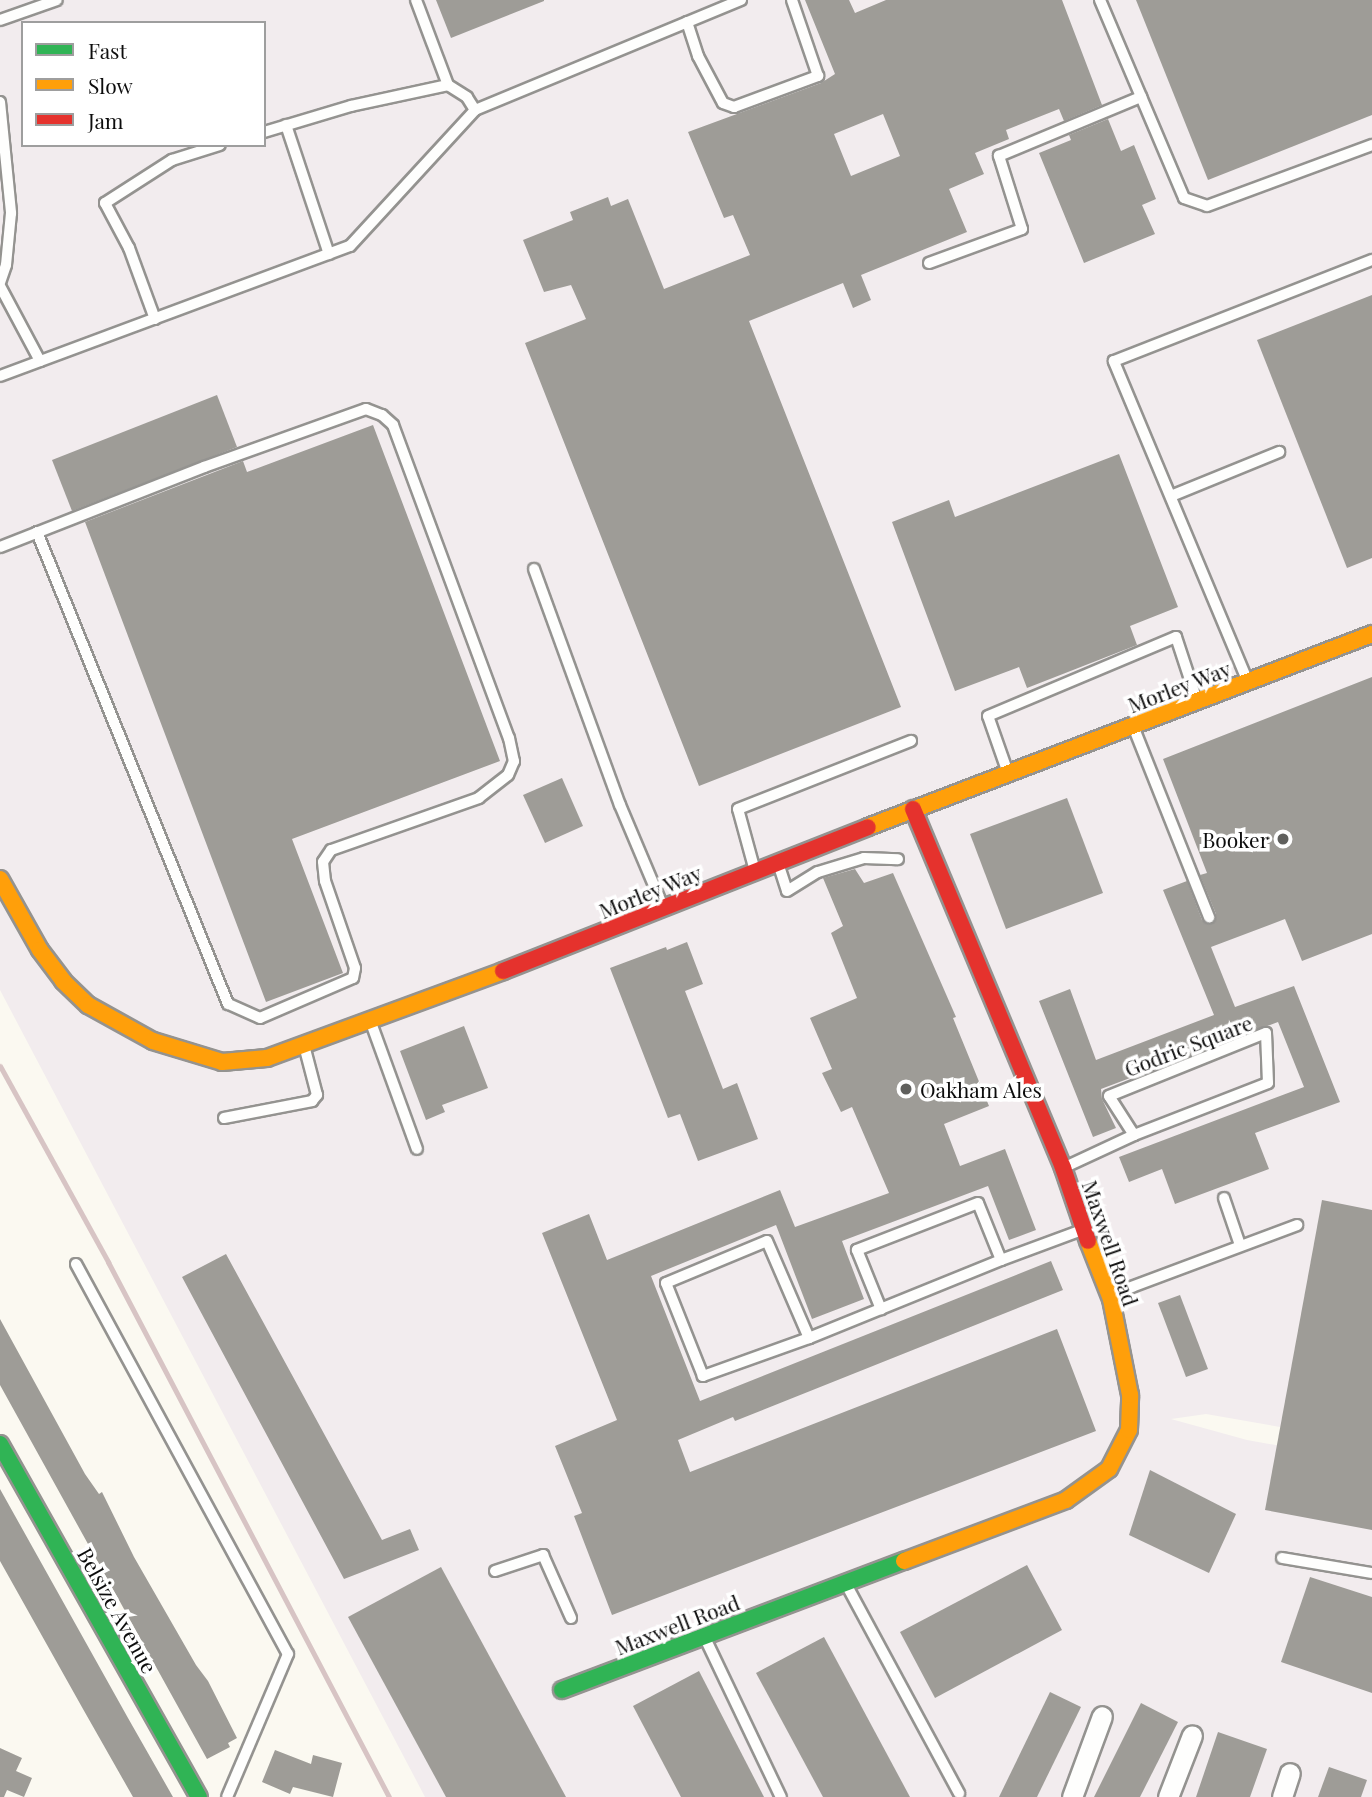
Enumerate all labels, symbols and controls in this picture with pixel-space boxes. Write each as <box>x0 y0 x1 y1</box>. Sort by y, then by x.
legend <box>21 21 266 147</box>
text: Fast <box>88 36 127 64</box>
text: Slow <box>88 71 133 99</box>
text: Jam <box>88 106 124 134</box>
street label: Morley Way <box>1123 655 1235 717</box>
place label: Booker <box>1202 826 1269 852</box>
marker: Booker <box>1275 831 1291 847</box>
street label: Morley Way <box>595 859 705 923</box>
street label: Godric Square <box>1121 1009 1255 1081</box>
place label: Oakham Ales <box>920 1076 1043 1102</box>
marker: Oakham Ales <box>898 1081 914 1097</box>
street label: Maxwell Road <box>1078 1177 1144 1309</box>
street label: Belsize Avenue <box>73 1542 163 1678</box>
street label: Maxwell Road <box>611 1589 743 1659</box>

